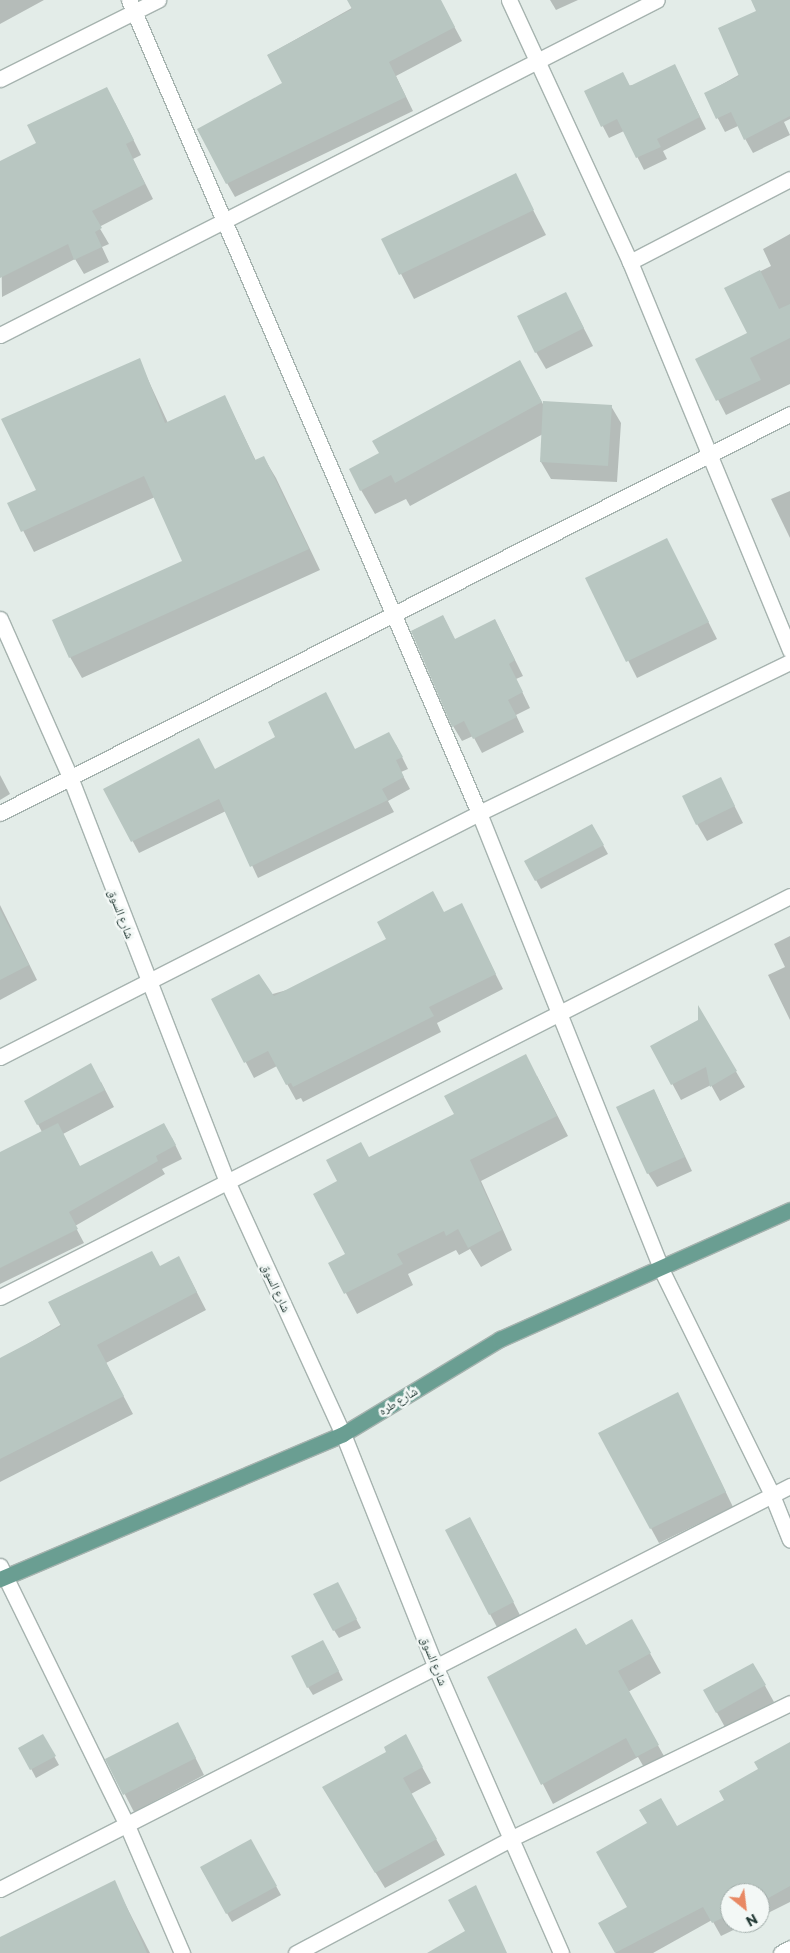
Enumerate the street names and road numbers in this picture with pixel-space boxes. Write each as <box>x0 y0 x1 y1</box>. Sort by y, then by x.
street label: شارع السوق <box>105 887 137 941</box>
street label: شارع السوق <box>259 1261 293 1315</box>
street label: شارع طره <box>376 1384 420 1418</box>
street label: شارع السوق <box>418 1634 450 1688</box>

